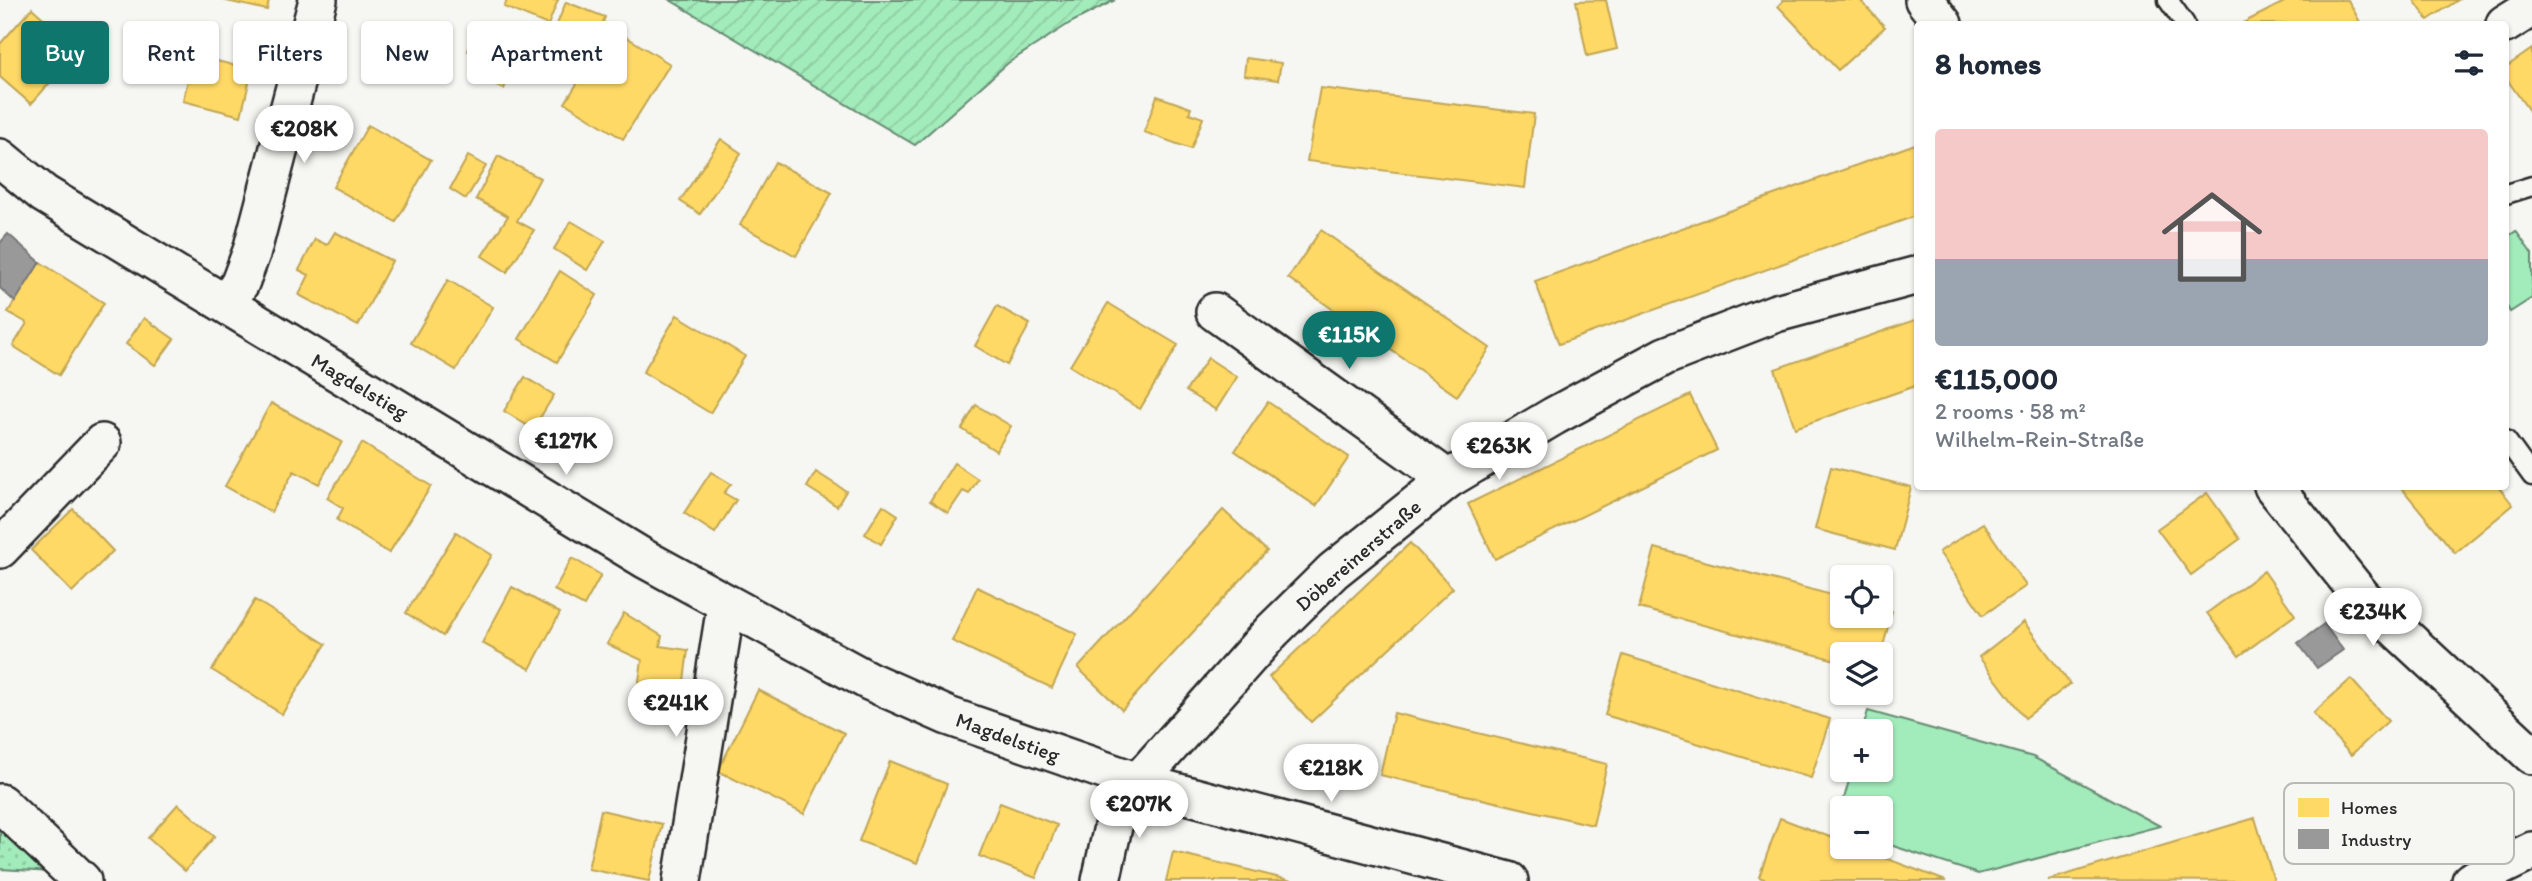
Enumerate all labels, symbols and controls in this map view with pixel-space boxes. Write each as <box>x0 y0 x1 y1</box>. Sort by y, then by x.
chip: Buy <box>21 21 109 84</box>
chip: Rent <box>123 21 219 84</box>
chip: Filters <box>233 21 347 84</box>
chip: New <box>361 21 453 84</box>
chip: Apartment <box>467 21 627 84</box>
icon: filters <box>2450 44 2488 82</box>
text: 8 homes <box>1935 45 2042 82</box>
pin: €208K <box>255 106 353 165</box>
text: €208K <box>271 114 337 142</box>
icon: home <box>2149 174 2275 300</box>
pin: €115K <box>1300 312 1398 371</box>
text: €115K <box>1318 320 1380 348</box>
street label: Magdelstieg <box>307 347 413 425</box>
text: €115,000 <box>1935 360 2058 397</box>
text: 2 rooms · 58 m² <box>1935 397 2086 425</box>
pin: €127K <box>517 418 615 477</box>
pin: €263K <box>1450 422 1548 482</box>
text: Wilhelm-Rein-Straße <box>1935 425 2144 453</box>
text: €127K <box>535 426 597 454</box>
text: €263K <box>1467 431 1531 459</box>
street label: Döbereinerstraße <box>1290 494 1426 616</box>
map controls <box>1830 565 1893 859</box>
button: locate <box>1830 565 1893 628</box>
pin: €234K <box>2324 588 2422 648</box>
text: €234K <box>2340 597 2406 625</box>
button: layers <box>1830 642 1893 705</box>
pin: €241K <box>627 680 725 739</box>
text: €241K <box>644 688 708 716</box>
street label: Magdelstieg <box>953 707 1064 767</box>
button: + <box>1830 719 1893 782</box>
pin: €218K <box>1282 744 1380 804</box>
text: €218K <box>1299 753 1363 781</box>
pin: €207K <box>1090 780 1188 840</box>
legend <box>2284 783 2514 864</box>
text: €207K <box>1106 789 1172 817</box>
button: − <box>1830 796 1893 859</box>
text: Homes <box>2341 796 2397 819</box>
text: Industry <box>2341 828 2411 851</box>

